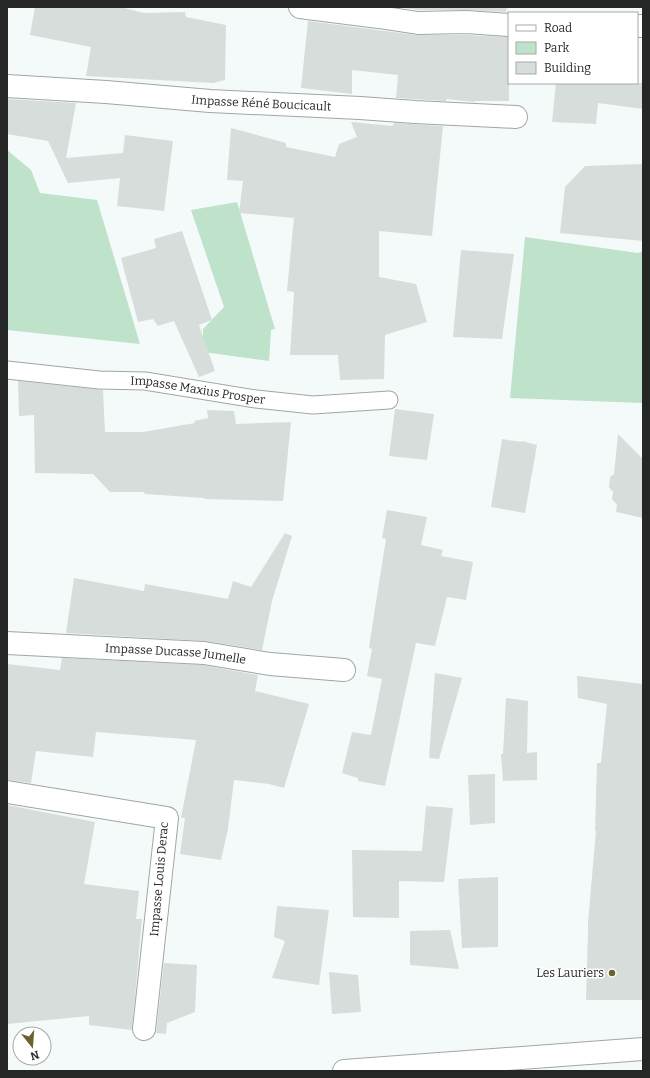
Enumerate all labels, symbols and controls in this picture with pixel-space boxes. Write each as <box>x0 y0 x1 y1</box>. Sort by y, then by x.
legend <box>508 12 638 84</box>
text: Road <box>544 21 572 35</box>
text: Park <box>544 41 570 55</box>
text: Building <box>544 61 591 75</box>
street label: Impasse Réné Boucicault <box>191 92 332 114</box>
street label: Impasse Maxius Prosper <box>130 374 267 407</box>
street label: Impasse Ducasse Jumelle <box>105 641 247 667</box>
street label: Impasse Louis Derac <box>147 821 171 937</box>
place label: Les Lauriers <box>536 966 604 980</box>
marker: Les Lauriers <box>607 968 617 978</box>
north arrow <box>12 1026 52 1066</box>
text: N <box>28 1048 41 1063</box>

